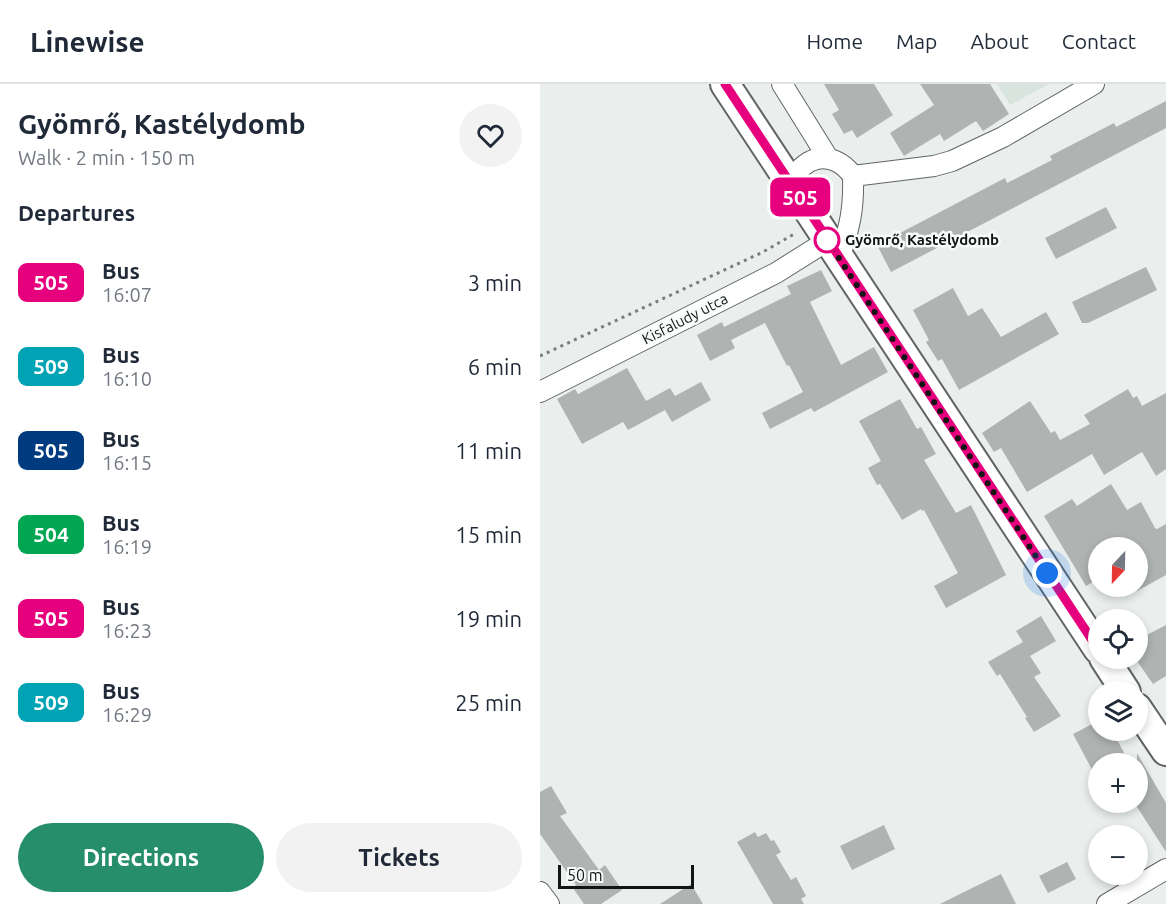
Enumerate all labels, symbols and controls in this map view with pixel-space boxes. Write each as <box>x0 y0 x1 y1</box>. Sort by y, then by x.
text: Linewise <box>30 26 145 57</box>
text: Home <box>806 29 863 53</box>
text: Map <box>896 29 937 53</box>
text: About <box>970 29 1029 53</box>
text: Contact <box>1062 29 1136 53</box>
button: heart <box>459 104 522 167</box>
text: Gyömrő, Kastélydomb <box>18 108 306 139</box>
text: Walk · 2 min · 150 m <box>18 146 195 169</box>
line badge: 505 <box>766 178 834 216</box>
text: 505 <box>782 185 818 209</box>
text: Departures <box>18 200 135 225</box>
marker: Gyömrő, Kastélydomb <box>814 227 840 253</box>
place label: Gyömrő, Kastélydomb <box>845 231 999 248</box>
text: Bus <box>102 258 140 283</box>
text: 505 <box>33 270 69 294</box>
text: 3 min <box>468 270 522 295</box>
text: 16:07 <box>102 283 152 306</box>
street label: Kisfaludy utca <box>639 290 731 347</box>
text: Bus <box>102 342 140 367</box>
text: 509 <box>33 354 69 378</box>
text: 6 min <box>468 354 522 379</box>
text: 16:10 <box>102 367 152 390</box>
text: Bus <box>102 426 140 451</box>
text: 505 <box>33 438 69 462</box>
text: 11 min <box>455 438 522 463</box>
text: 16:15 <box>102 451 152 474</box>
text: Bus <box>102 510 140 535</box>
text: 504 <box>33 522 69 546</box>
text: 15 min <box>455 522 522 547</box>
text: 16:19 <box>102 535 152 558</box>
north arrow <box>1088 537 1148 597</box>
map controls <box>1088 537 1148 885</box>
your location <box>1032 558 1062 588</box>
text: Bus <box>102 594 140 619</box>
text: 505 <box>33 606 69 630</box>
text: 19 min <box>455 606 522 631</box>
button: locate <box>1088 609 1148 669</box>
text: 16:23 <box>102 619 152 642</box>
text: Bus <box>102 678 140 703</box>
button: layers <box>1088 681 1148 741</box>
text: 509 <box>33 690 69 714</box>
text: 25 min <box>455 690 522 715</box>
text: 16:29 <box>102 703 152 726</box>
button: + <box>1088 753 1148 813</box>
button: Directions <box>18 823 264 892</box>
button: Tickets <box>276 823 522 892</box>
button: − <box>1088 825 1148 885</box>
scale bar <box>558 862 694 890</box>
text: 50 m <box>567 866 603 884</box>

